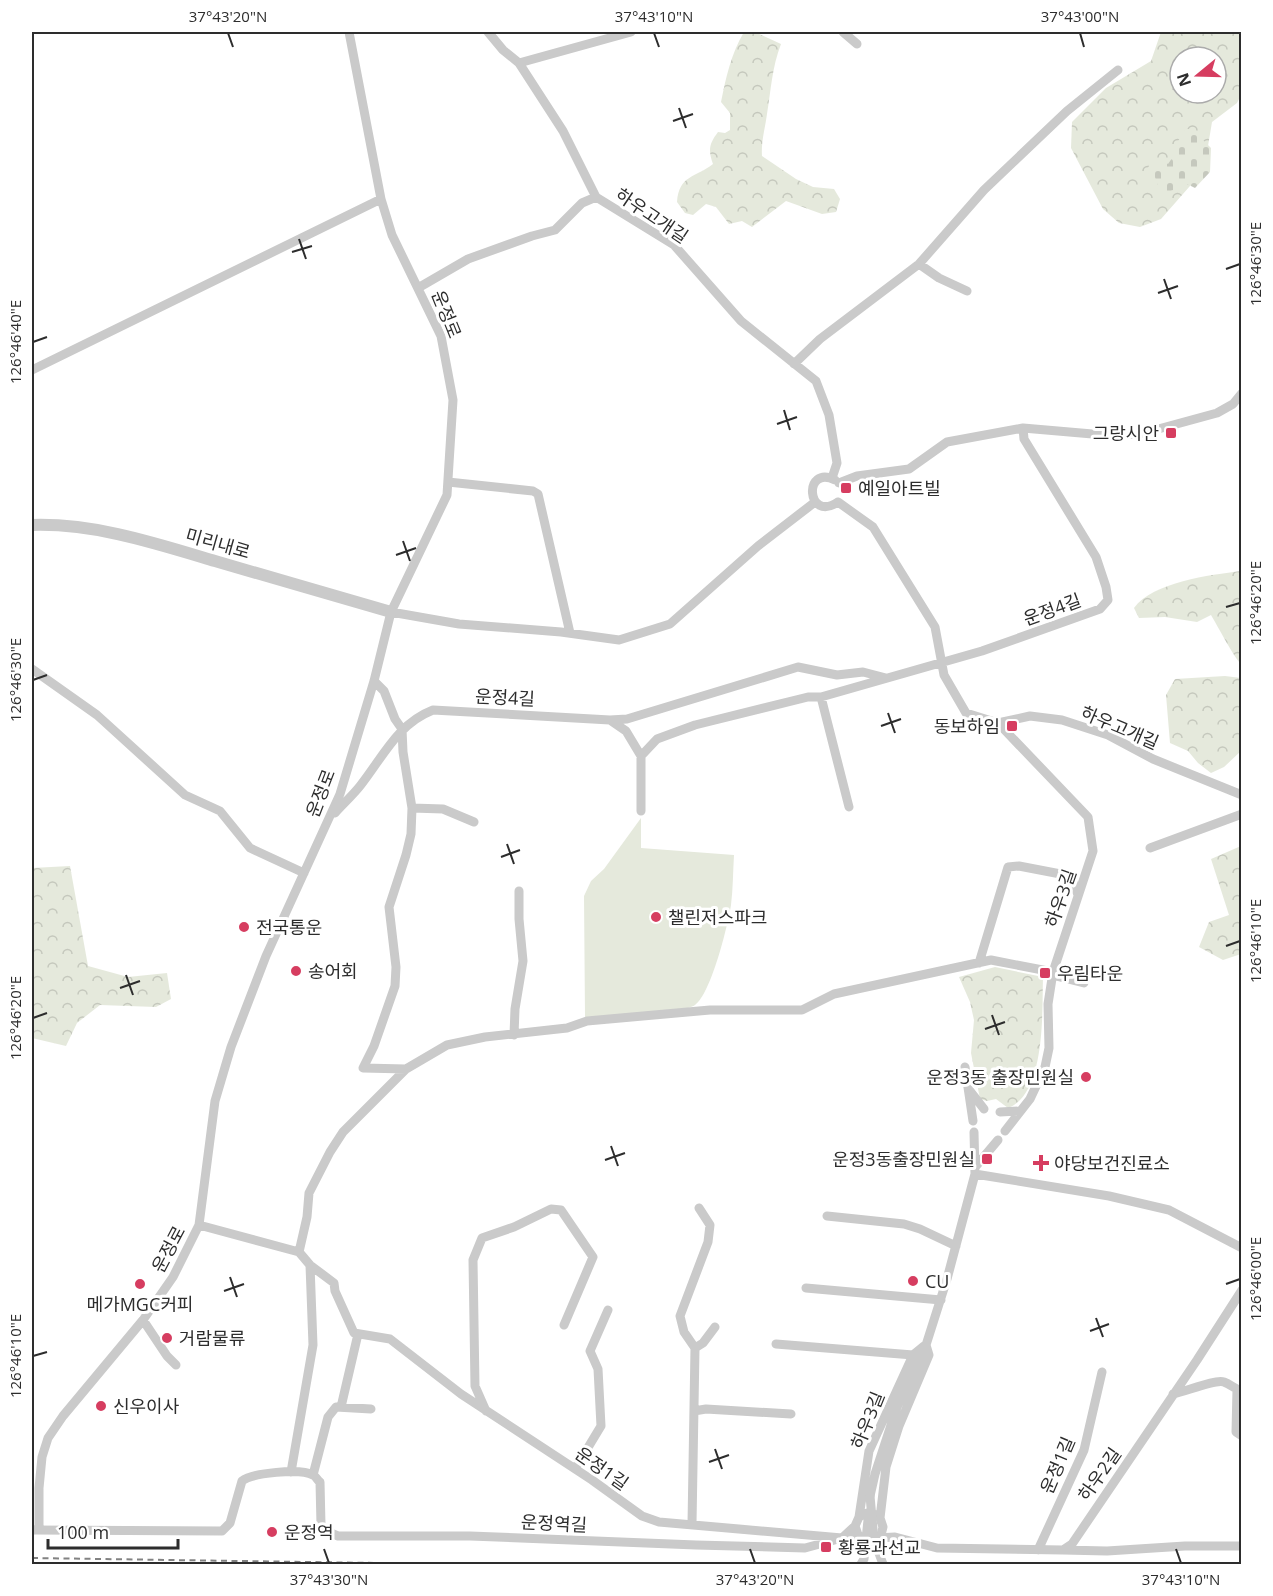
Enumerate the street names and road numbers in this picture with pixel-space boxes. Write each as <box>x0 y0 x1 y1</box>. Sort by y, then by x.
street label: 하우고개길 <box>611 182 693 248</box>
street label: 운정로 <box>427 286 467 342</box>
street label: 미리내로 <box>183 522 253 564</box>
street label: 운정4길 <box>1020 587 1084 631</box>
street label: 운정4길 <box>474 683 536 711</box>
street label: 하우고개길 <box>1077 700 1163 754</box>
street label: 운정로 <box>300 766 340 820</box>
street label: 하우3길 <box>1039 866 1081 930</box>
street label: 운정로 <box>146 1221 190 1277</box>
street label: 하우3길 <box>845 1388 889 1452</box>
street label: 운정1길 <box>1034 1433 1080 1497</box>
street label: 운정1길 <box>571 1441 633 1495</box>
street label: 하우2길 <box>1072 1443 1126 1505</box>
street label: 운정역길 <box>520 1509 588 1537</box>

